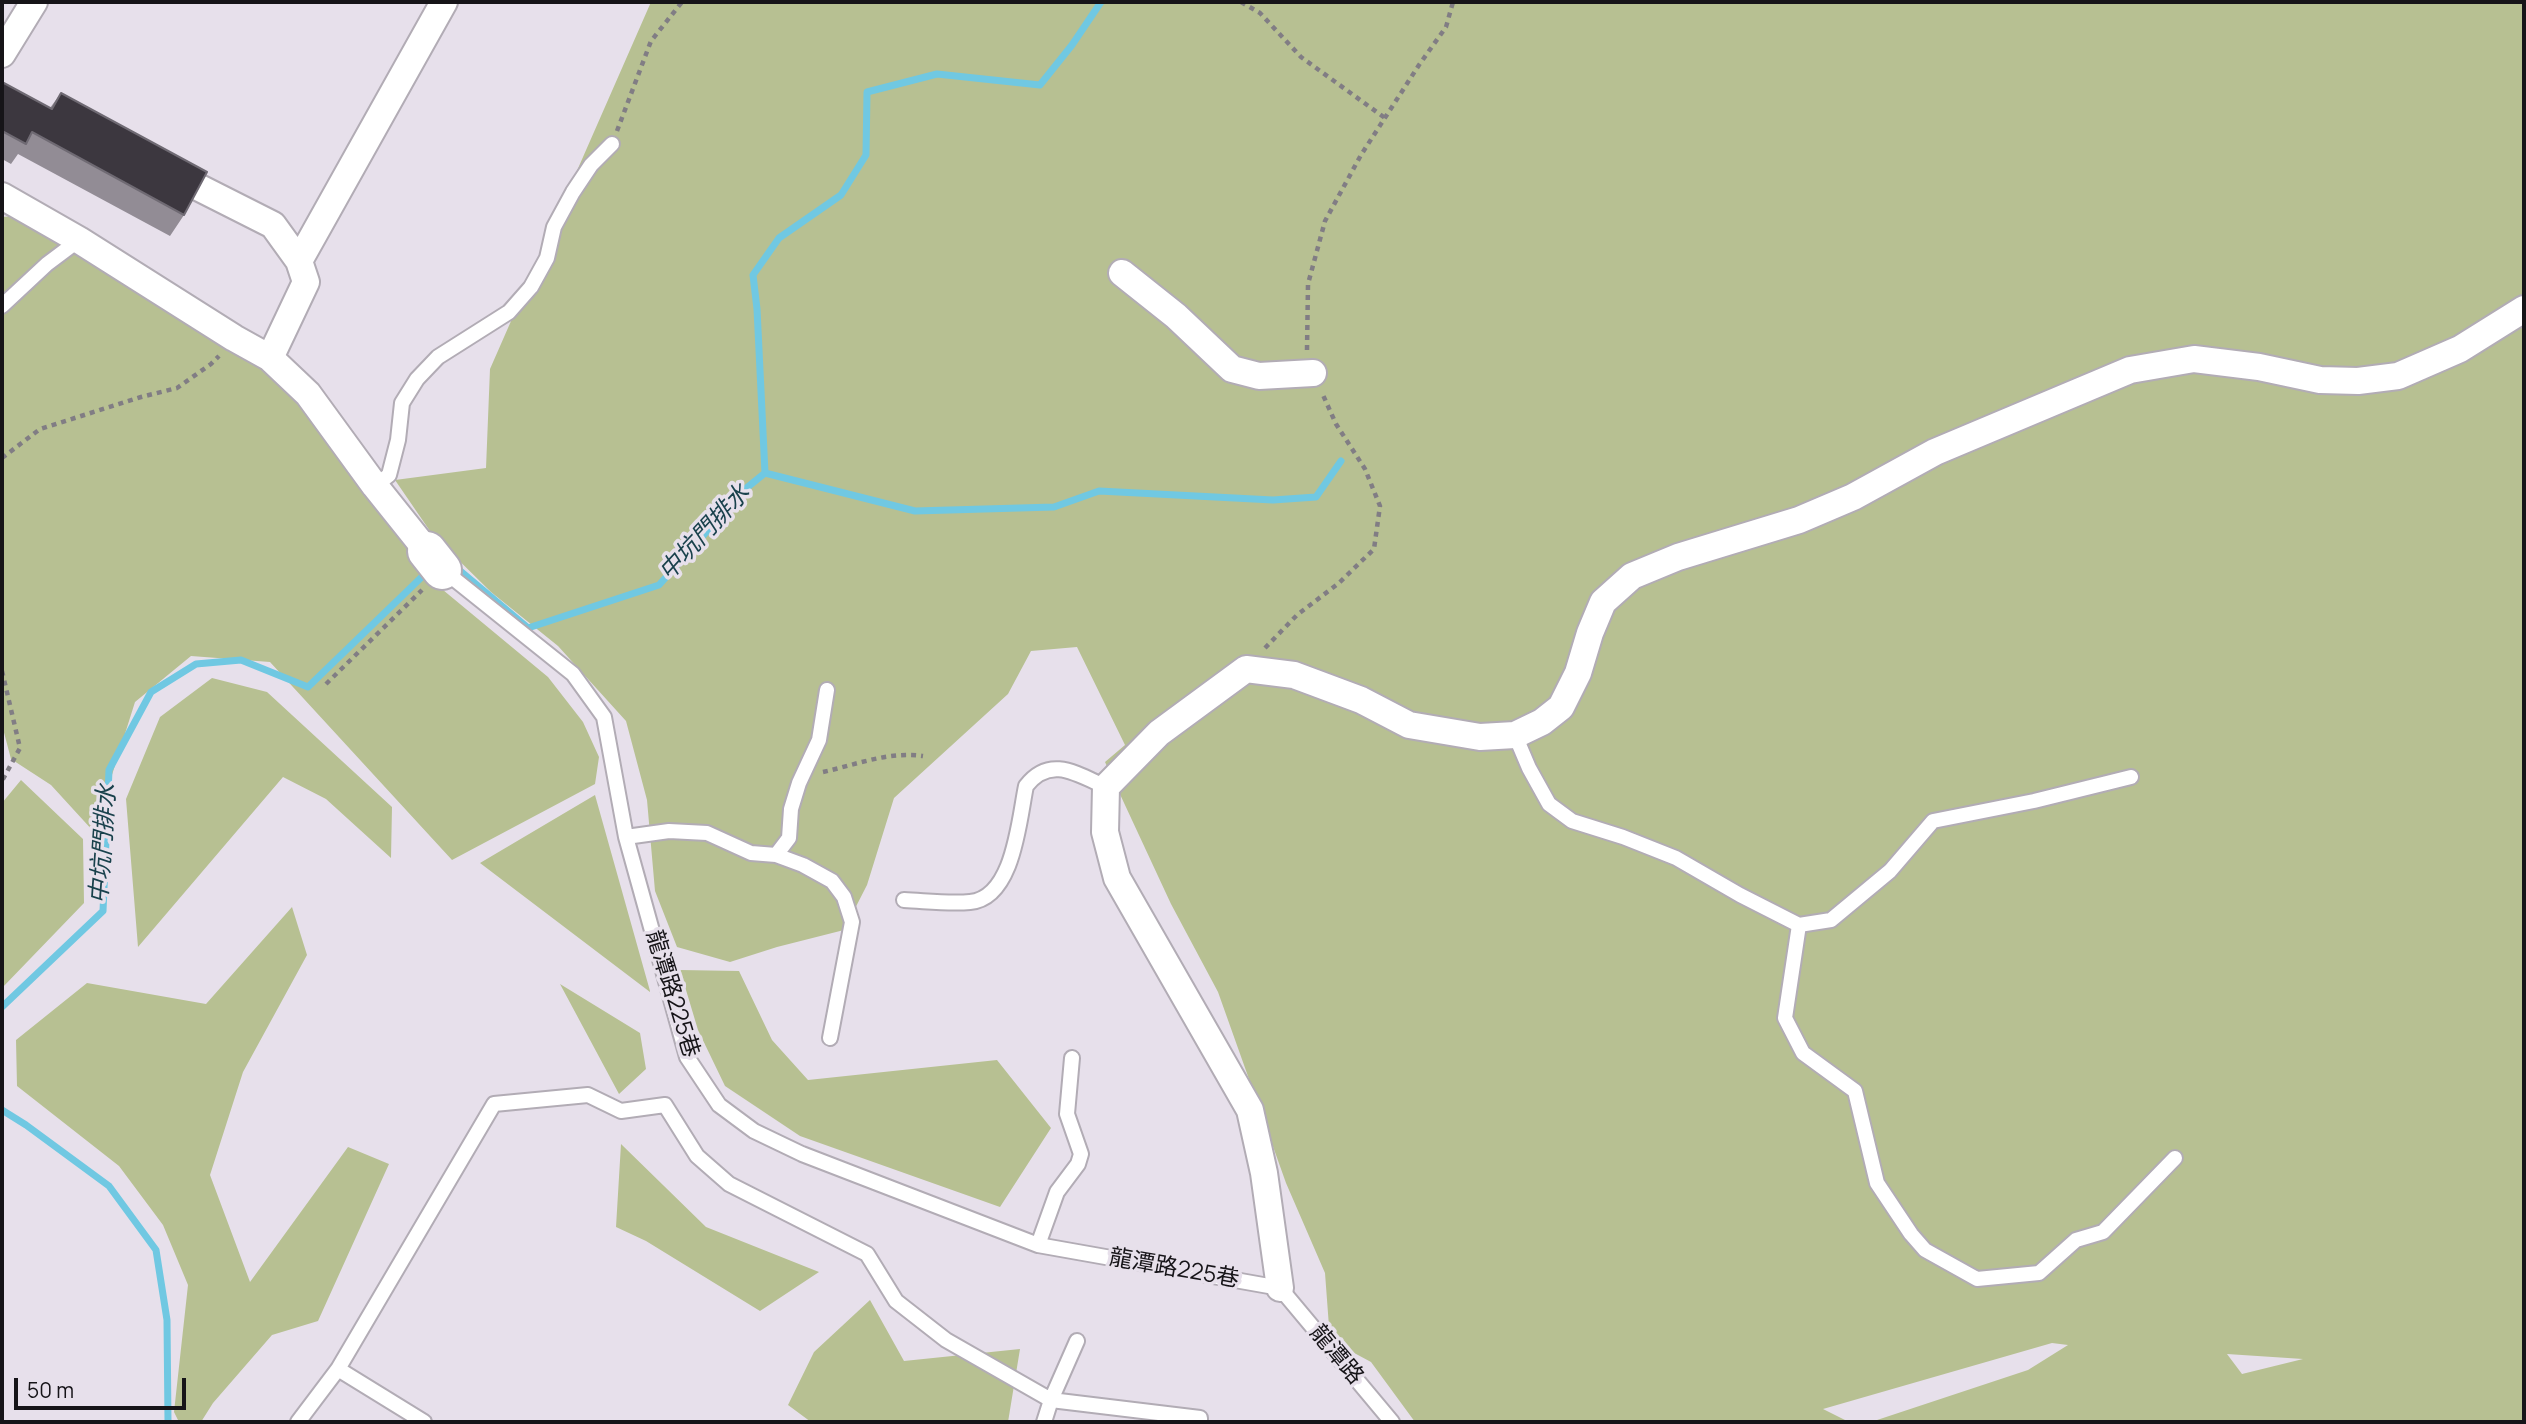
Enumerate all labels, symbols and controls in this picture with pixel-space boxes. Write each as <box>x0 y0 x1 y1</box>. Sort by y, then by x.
water label: 中坑門排水 <box>654 479 756 587</box>
water label: 中坑門排水 <box>85 783 123 905</box>
street label: 龍潭路225巷 <box>640 927 704 1061</box>
street label: 龍潭路225巷 <box>1107 1244 1241 1294</box>
street label: 龍潭路 <box>1303 1320 1369 1390</box>
scale bar <box>18 1364 189 1408</box>
text: 50 m <box>27 1376 74 1404</box>

